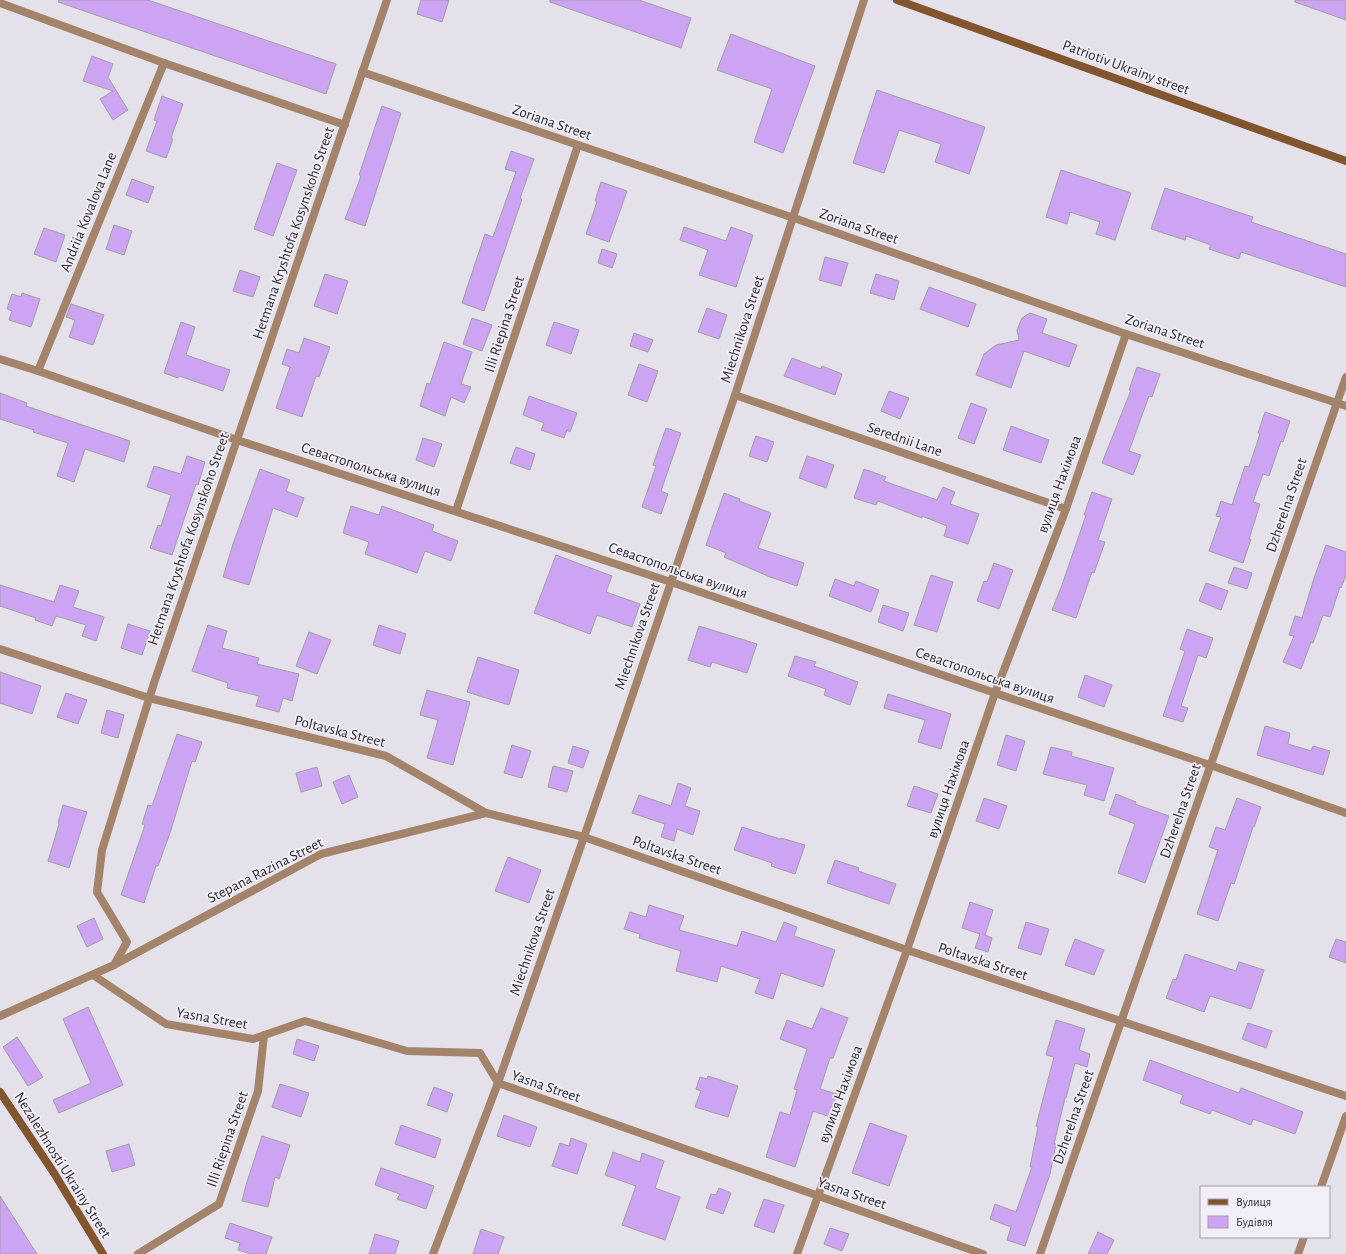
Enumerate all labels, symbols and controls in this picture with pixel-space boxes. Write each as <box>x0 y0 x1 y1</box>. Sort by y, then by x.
street label: Patriotiv Ukrainy street <box>1060 38 1191 97</box>
street label: Zoriana Street <box>510 102 593 143</box>
street label: Hetmana Kryshtofa Kosynskoho Street <box>250 125 337 341</box>
street label: Andriia Kovalova Lane <box>58 150 119 274</box>
street label: Zoriana Street <box>817 206 900 247</box>
street label: Miechnikova Street <box>718 273 767 385</box>
street label: Illi Riepina Street <box>482 274 527 374</box>
street label: Zoriana Street <box>1123 312 1207 351</box>
street label: Serednii Lane <box>865 420 944 459</box>
street label: Hetmana Kryshtofa Kosynskoho Street <box>145 431 232 647</box>
street label: вулиця Нахімова <box>1035 433 1084 535</box>
street label: Севастопольська вулиця <box>299 440 443 499</box>
street label: Dzherelna Street <box>1263 456 1310 554</box>
street label: Севастопольська вулиця <box>606 540 749 601</box>
street label: Miechnikova Street <box>612 581 663 691</box>
street label: Севастопольська вулиця <box>913 645 1056 706</box>
street label: Poltavska Street <box>293 713 387 750</box>
street label: вулиця Нахімова <box>925 738 972 840</box>
street label: Dzherelna Street <box>1157 762 1204 860</box>
street label: Poltavska Street <box>630 833 723 878</box>
street label: Stepana Razina Street <box>205 835 326 906</box>
street label: Miechnikova Street <box>507 887 558 997</box>
street label: Poltavska Street <box>936 940 1030 983</box>
street label: Yasna Street <box>175 1005 249 1032</box>
street label: вулиця Нахімова <box>816 1043 865 1145</box>
street label: Yasna Street <box>509 1068 582 1105</box>
street label: Dzherelna Street <box>1050 1068 1097 1166</box>
street label: Illi Riepina Street <box>204 1089 251 1189</box>
street label: Nezalezhnosti Ukrainy Street <box>11 1090 114 1241</box>
street label: Yasna Street <box>815 1175 888 1212</box>
legend <box>1200 1186 1330 1238</box>
text: Вулиця <box>1236 1196 1271 1209</box>
text: Будівля <box>1236 1216 1273 1229</box>

